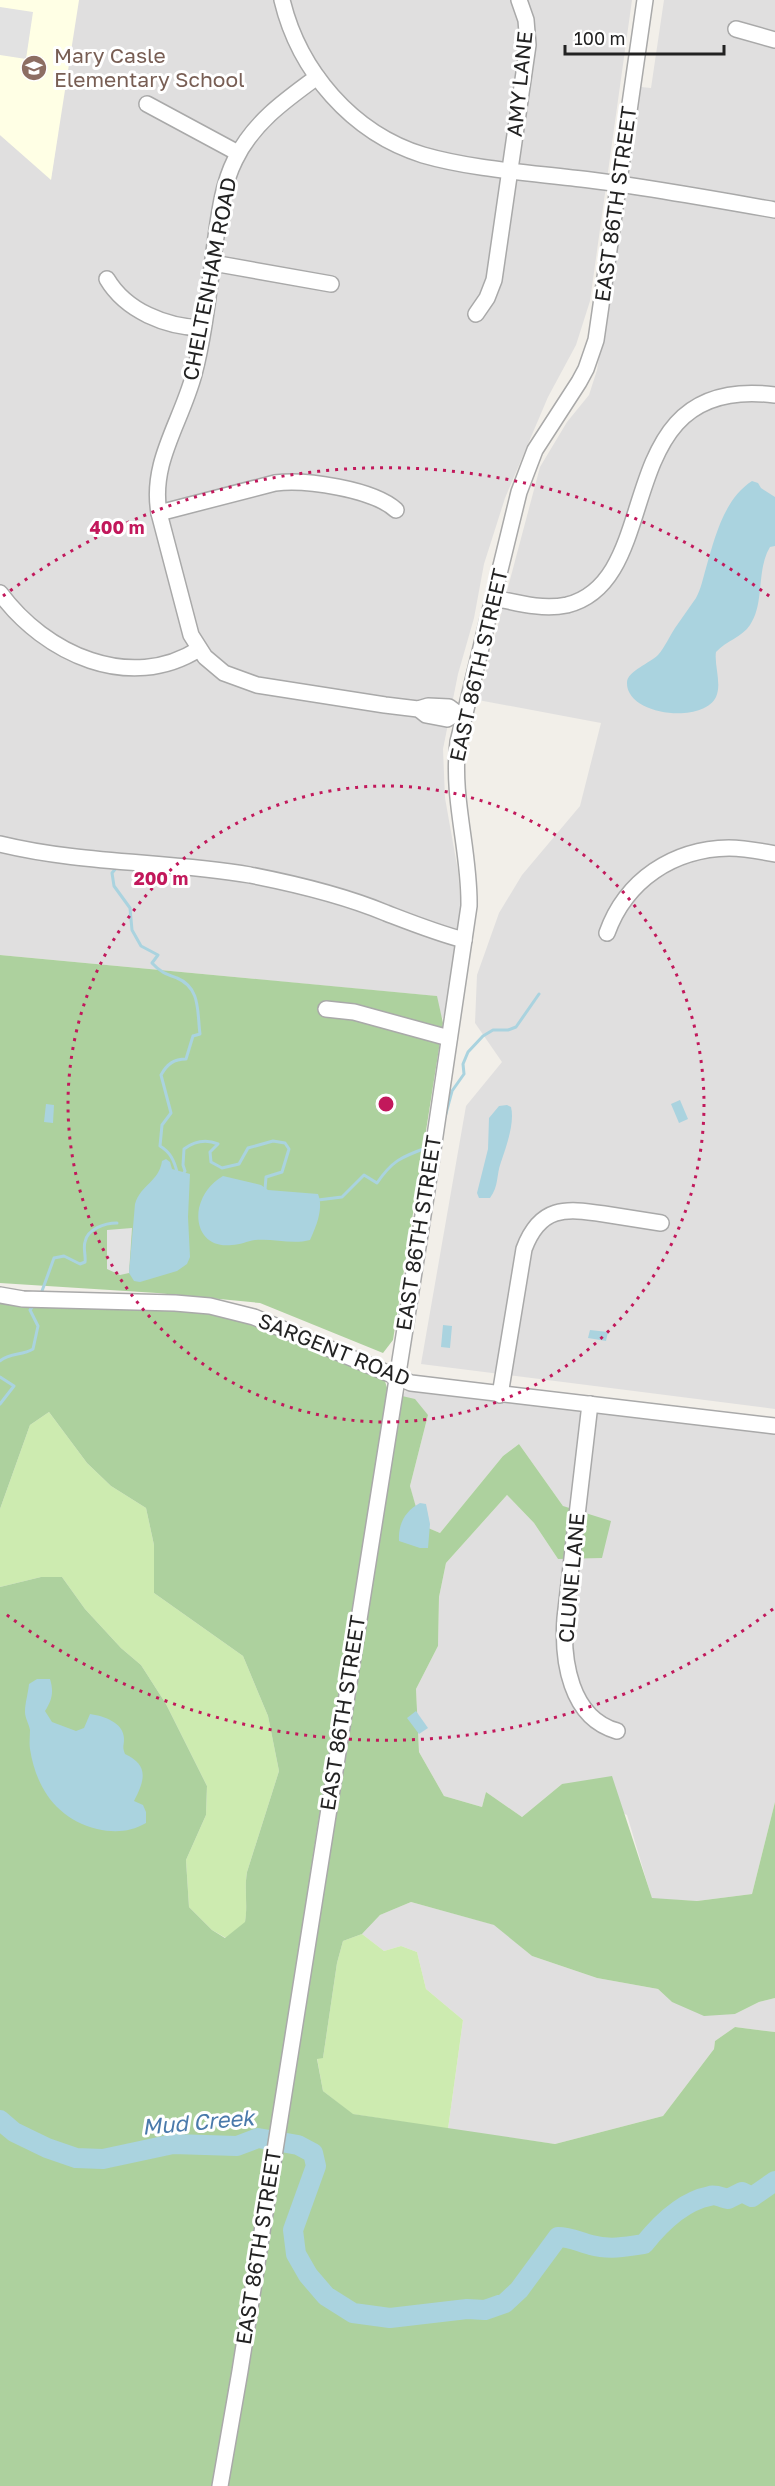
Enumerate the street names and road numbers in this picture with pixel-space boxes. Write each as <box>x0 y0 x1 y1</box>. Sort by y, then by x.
street label: AMY LANE <box>501 30 537 138</box>
street label: EAST 86TH STREET <box>588 104 642 303</box>
street label: CHELTENHAM ROAD <box>177 175 241 383</box>
street label: EAST 86TH STREET <box>443 566 513 764</box>
street label: EAST 86TH STREET <box>390 1133 446 1332</box>
street label: SARGENT ROAD <box>255 1307 414 1391</box>
street label: CLUNE LANE <box>552 1512 590 1644</box>
street label: EAST 86TH STREET <box>314 1613 370 1812</box>
street label: EAST 86TH STREET <box>230 2147 286 2346</box>

